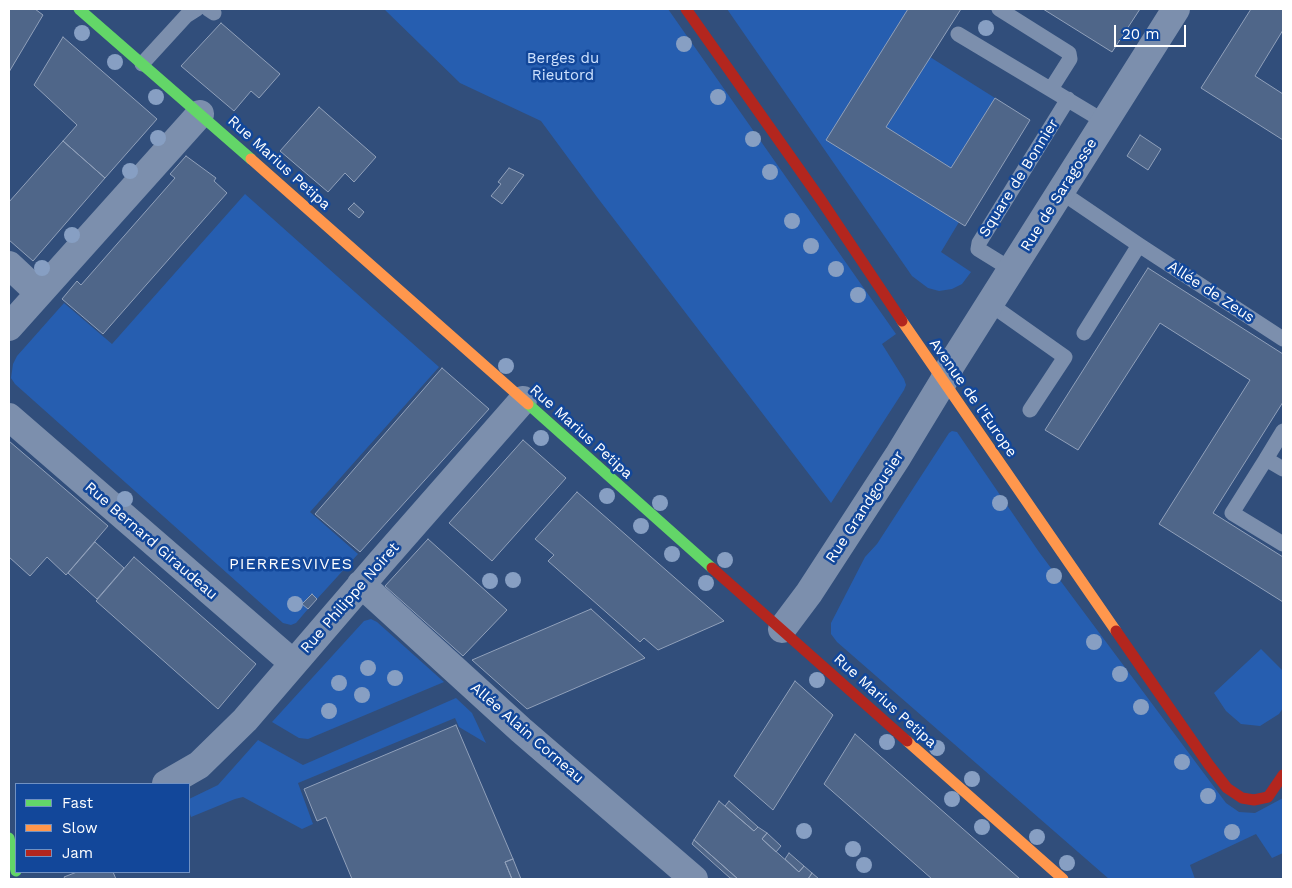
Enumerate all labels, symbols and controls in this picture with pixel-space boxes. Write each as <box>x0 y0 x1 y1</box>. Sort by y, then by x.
scale bar <box>1117 15 1190 47</box>
text: 20 m <box>1122 25 1160 43</box>
park label: Berges du Rieutord <box>527 50 599 85</box>
street label: Rue Marius Petipa <box>224 112 334 214</box>
street label: Square de Bonnier <box>975 116 1063 240</box>
street label: Rue de Saragosse <box>1017 135 1101 255</box>
street label: Allée de Zeus <box>1164 257 1258 327</box>
street label: Avenue de l'Europe <box>925 335 1021 461</box>
street label: Rue Marius Petipa <box>526 381 636 483</box>
street label: Rue Grandgousier <box>822 448 908 566</box>
street label: Rue Bernard Giraudeau <box>81 478 221 604</box>
street label: Rue Philippe Noiret <box>297 539 403 657</box>
district label: PIERRESVIVES <box>227 554 355 574</box>
street label: Rue Marius Petipa <box>830 650 940 752</box>
street label: Allée Alain Corneau <box>467 679 587 787</box>
legend <box>15 783 190 873</box>
text: Fast <box>62 794 93 812</box>
text: Slow <box>62 819 98 837</box>
text: Jam <box>62 844 93 862</box>

